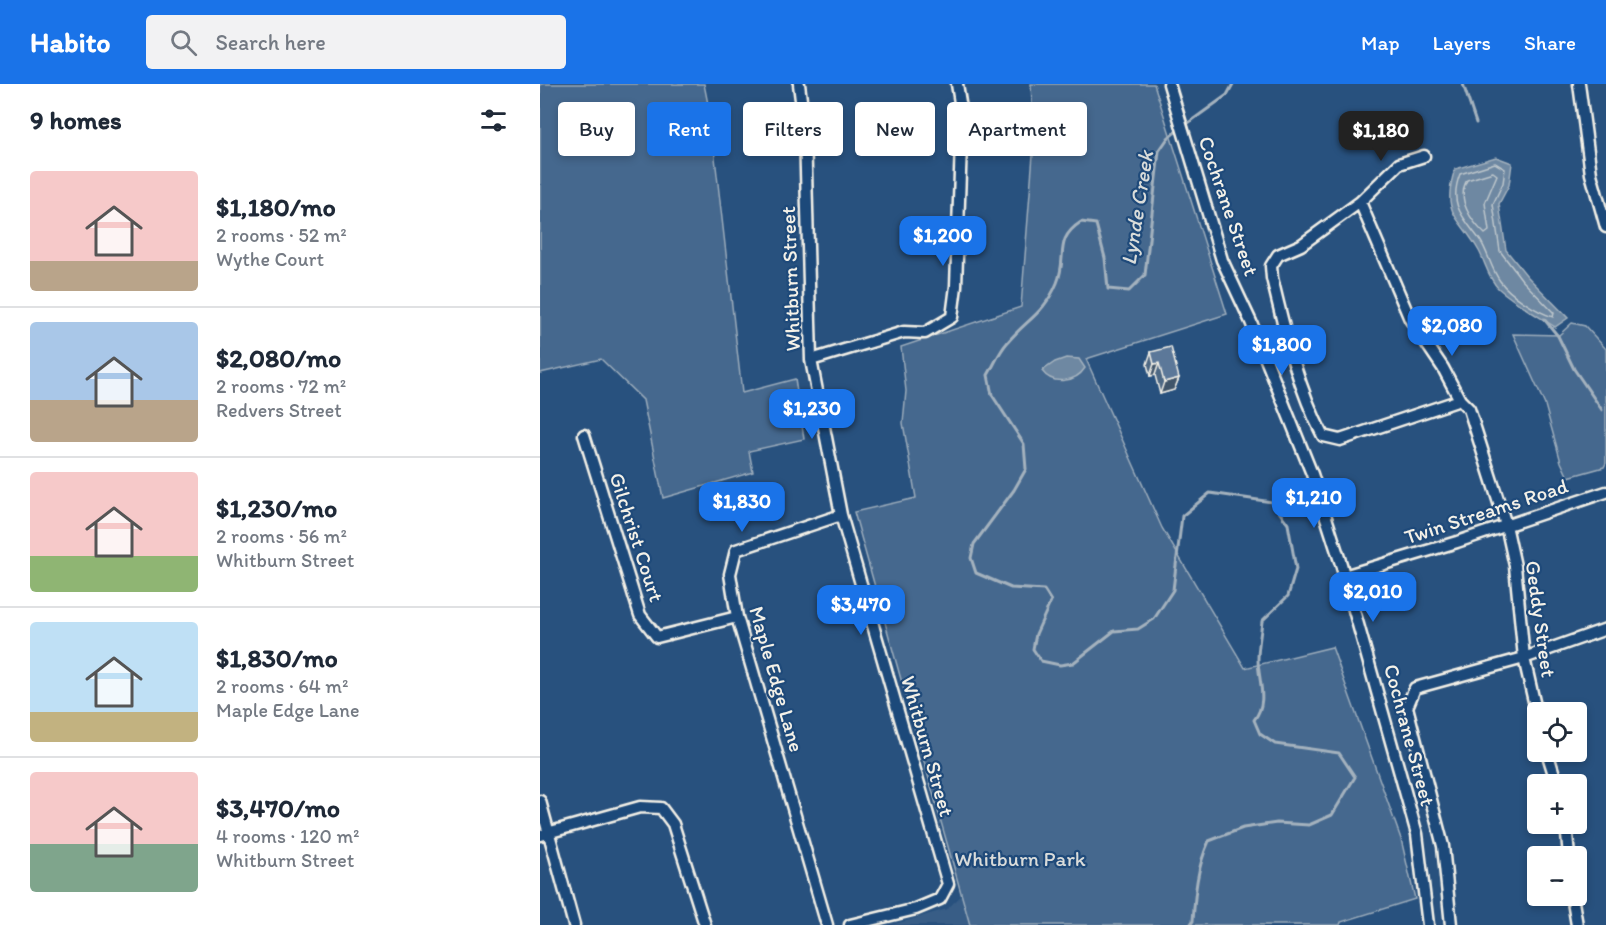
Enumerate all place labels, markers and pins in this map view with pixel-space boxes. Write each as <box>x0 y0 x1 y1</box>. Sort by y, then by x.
pin: $1,180 <box>1332 111 1430 162</box>
pin: $1,200 <box>894 216 992 267</box>
pin: $2,080 <box>1403 306 1501 357</box>
pin: $1,800 <box>1233 325 1331 376</box>
pin: $1,230 <box>763 389 861 440</box>
pin: $1,210 <box>1265 478 1363 529</box>
pin: $1,830 <box>693 482 791 533</box>
pin: $2,010 <box>1324 572 1422 623</box>
pin: $3,470 <box>812 585 910 636</box>

